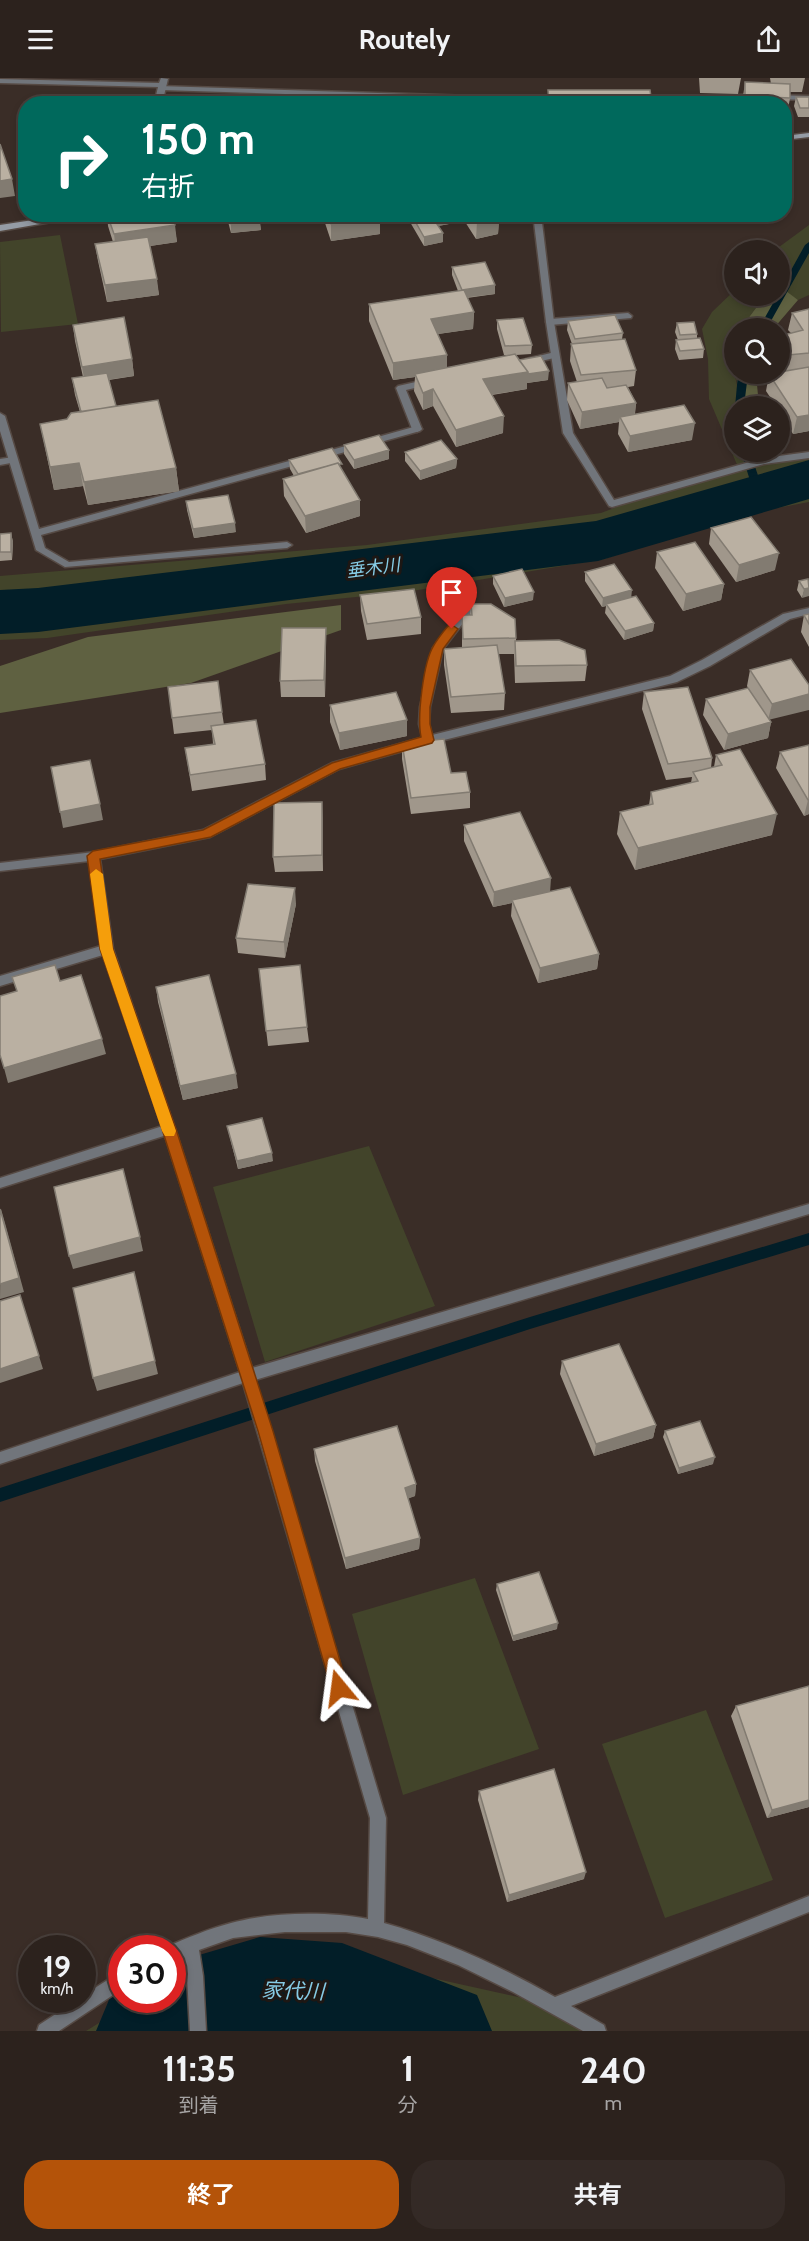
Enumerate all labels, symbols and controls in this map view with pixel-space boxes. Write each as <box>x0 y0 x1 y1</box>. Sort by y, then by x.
icon: menu <box>24 23 57 56</box>
text: Routely <box>359 23 450 56</box>
icon: share <box>752 23 785 56</box>
text: 150 m <box>141 113 255 165</box>
icon: right <box>42 120 120 198</box>
text: 右折 <box>141 170 195 203</box>
map controls <box>724 240 790 462</box>
button: sound <box>724 240 790 306</box>
button: search <box>724 318 790 384</box>
button: layers <box>724 396 790 462</box>
water label: 垂木川 <box>345 554 403 582</box>
pin <box>426 567 477 629</box>
icon: arrive <box>435 576 468 609</box>
position arrow <box>307 1656 371 1720</box>
speed limit sign: 30 <box>108 1935 186 2013</box>
text: 19 <box>43 1948 71 1985</box>
water label: 家代川 <box>261 1977 327 2004</box>
text: km/h <box>41 1980 73 1998</box>
text: 11:35 <box>162 2046 236 2090</box>
text: 1 <box>401 2046 414 2090</box>
text: 240 <box>580 2048 647 2092</box>
text: m <box>605 2091 622 2115</box>
text: 到着 <box>179 2093 219 2117</box>
text: 分 <box>398 2093 418 2117</box>
button: 終了 <box>24 2160 399 2229</box>
button: 共有 <box>411 2160 785 2229</box>

